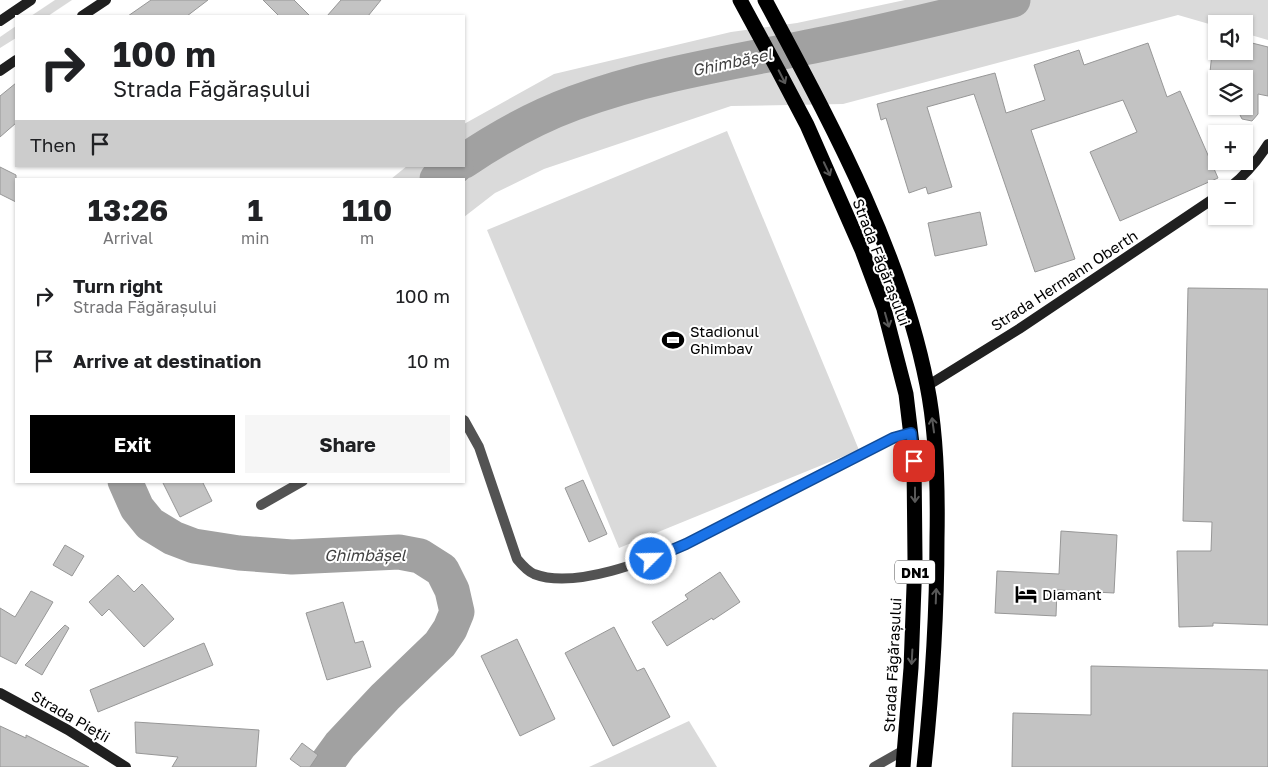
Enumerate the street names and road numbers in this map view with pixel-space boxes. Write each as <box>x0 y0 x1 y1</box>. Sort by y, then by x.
street label: Strada Făgărașului <box>849 196 915 328</box>
street label: Strada Hermann Oberth <box>987 226 1141 334</box>
road number: DN1 <box>895 560 935 584</box>
street label: Strada Făgărașului <box>879 597 905 733</box>
street label: Strada Pieții <box>29 686 113 746</box>

